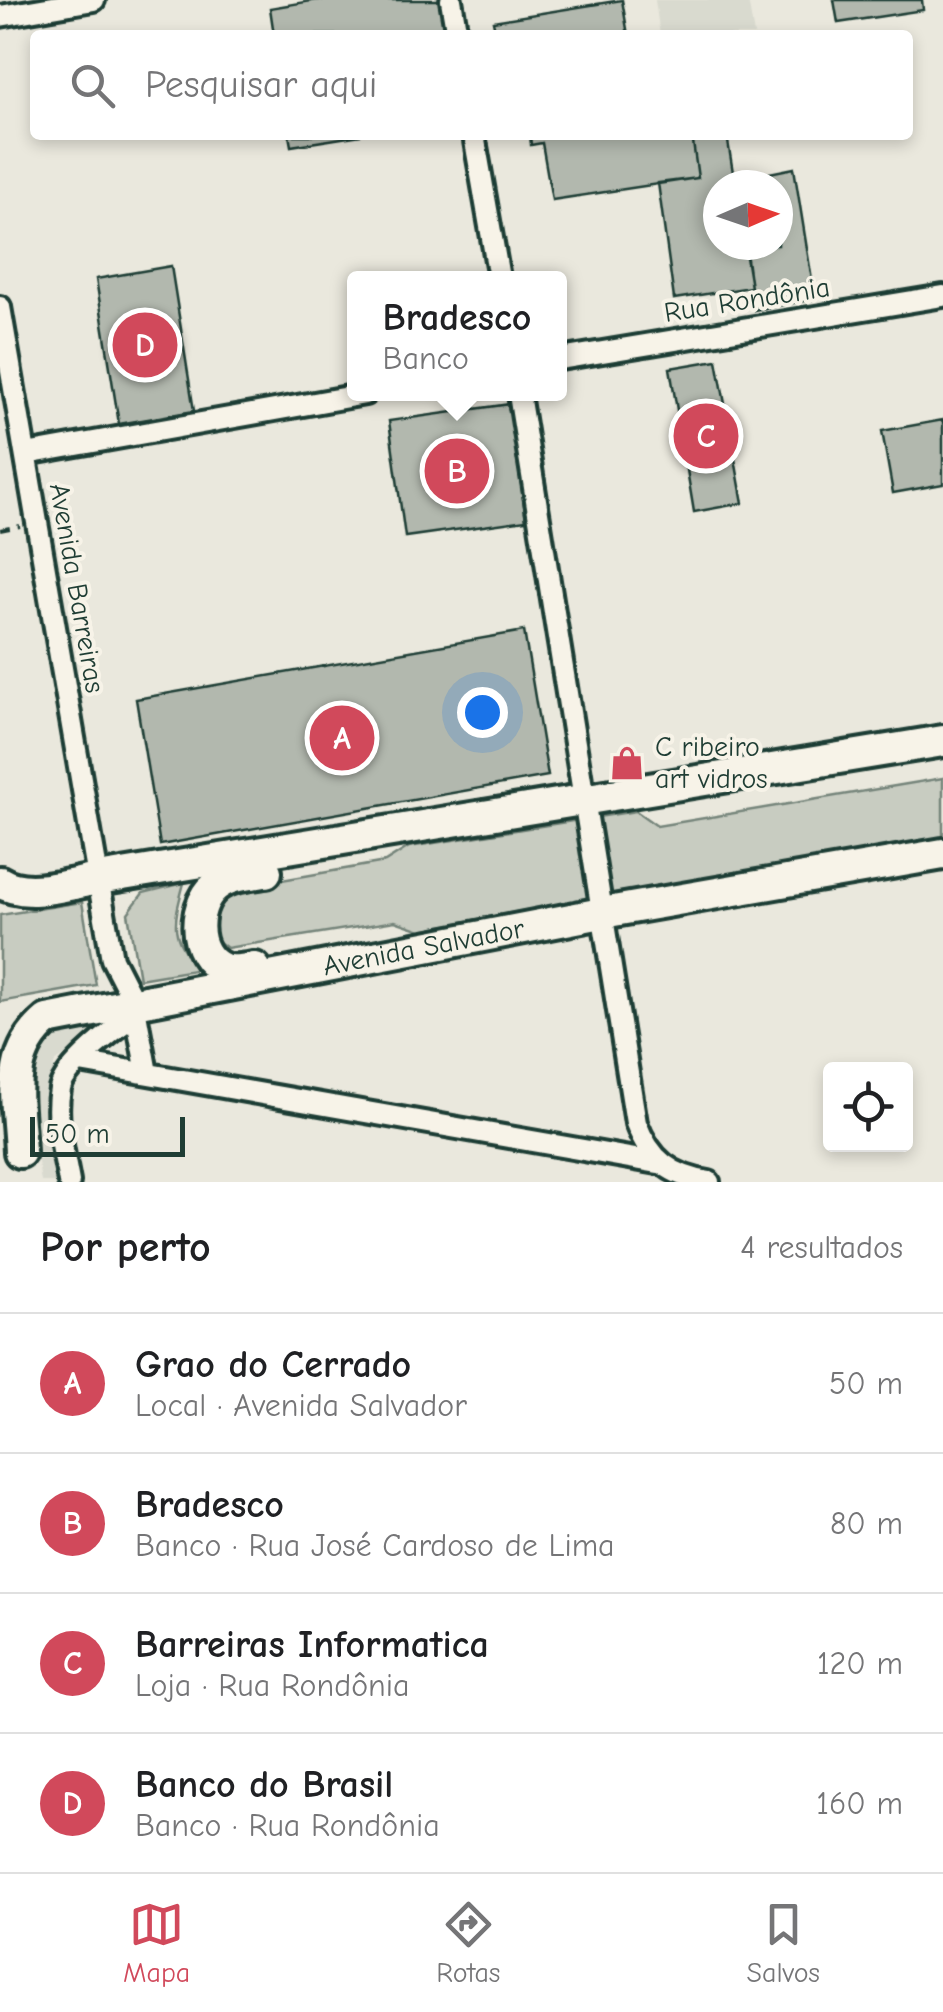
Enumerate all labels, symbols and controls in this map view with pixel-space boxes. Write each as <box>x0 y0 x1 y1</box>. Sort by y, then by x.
search box <box>30 30 913 140</box>
icon: search <box>65 58 120 113</box>
text: Pesquisar aqui <box>145 63 377 107</box>
north arrow <box>703 170 793 260</box>
popup <box>347 271 567 401</box>
street label: Rua Rondônia <box>662 271 832 329</box>
text: Bradesco <box>383 296 531 340</box>
pin: D <box>112 308 178 382</box>
text: Banco <box>383 340 469 377</box>
pin: C <box>674 398 738 474</box>
pin: B <box>424 434 490 508</box>
street label: Avenida Barreiras <box>43 481 111 695</box>
your location <box>457 687 508 738</box>
pin: A <box>310 700 374 776</box>
place label: C ribeiro art vidros <box>655 731 768 795</box>
shop icon: C ribeiro art vidros <box>608 744 646 782</box>
street label: Avenida Salvador <box>320 912 527 982</box>
map controls <box>823 1062 913 1152</box>
button: locate <box>823 1062 913 1152</box>
scale bar <box>30 1112 185 1156</box>
text: 50 m <box>45 1118 110 1150</box>
text: Por perto <box>40 1223 211 1272</box>
text: 4 resultados <box>740 1229 903 1266</box>
text: Grao do Cerrado <box>135 1343 411 1387</box>
text: A <box>64 1365 81 1402</box>
text: 50 m <box>829 1365 903 1402</box>
text: Local · Avenida Salvador <box>135 1387 467 1424</box>
text: Bradesco <box>135 1483 284 1527</box>
text: B <box>63 1505 82 1542</box>
text: 80 m <box>830 1505 903 1542</box>
text: Banco · Rua José Cardoso de Lima <box>135 1527 615 1564</box>
text: Barreiras Informatica <box>135 1623 489 1667</box>
text: C <box>63 1645 82 1682</box>
text: 120 m <box>817 1645 903 1682</box>
text: Loja · Rua Rondônia <box>135 1667 410 1704</box>
text: Banco do Brasil <box>135 1763 393 1807</box>
text: D <box>63 1785 82 1822</box>
text: 160 m <box>816 1785 903 1822</box>
text: Banco · Rua Rondônia <box>135 1807 440 1844</box>
tab: Mapa <box>123 1897 190 1989</box>
tab: Rotas <box>436 1897 501 1989</box>
tab: Salvos <box>747 1897 820 1989</box>

